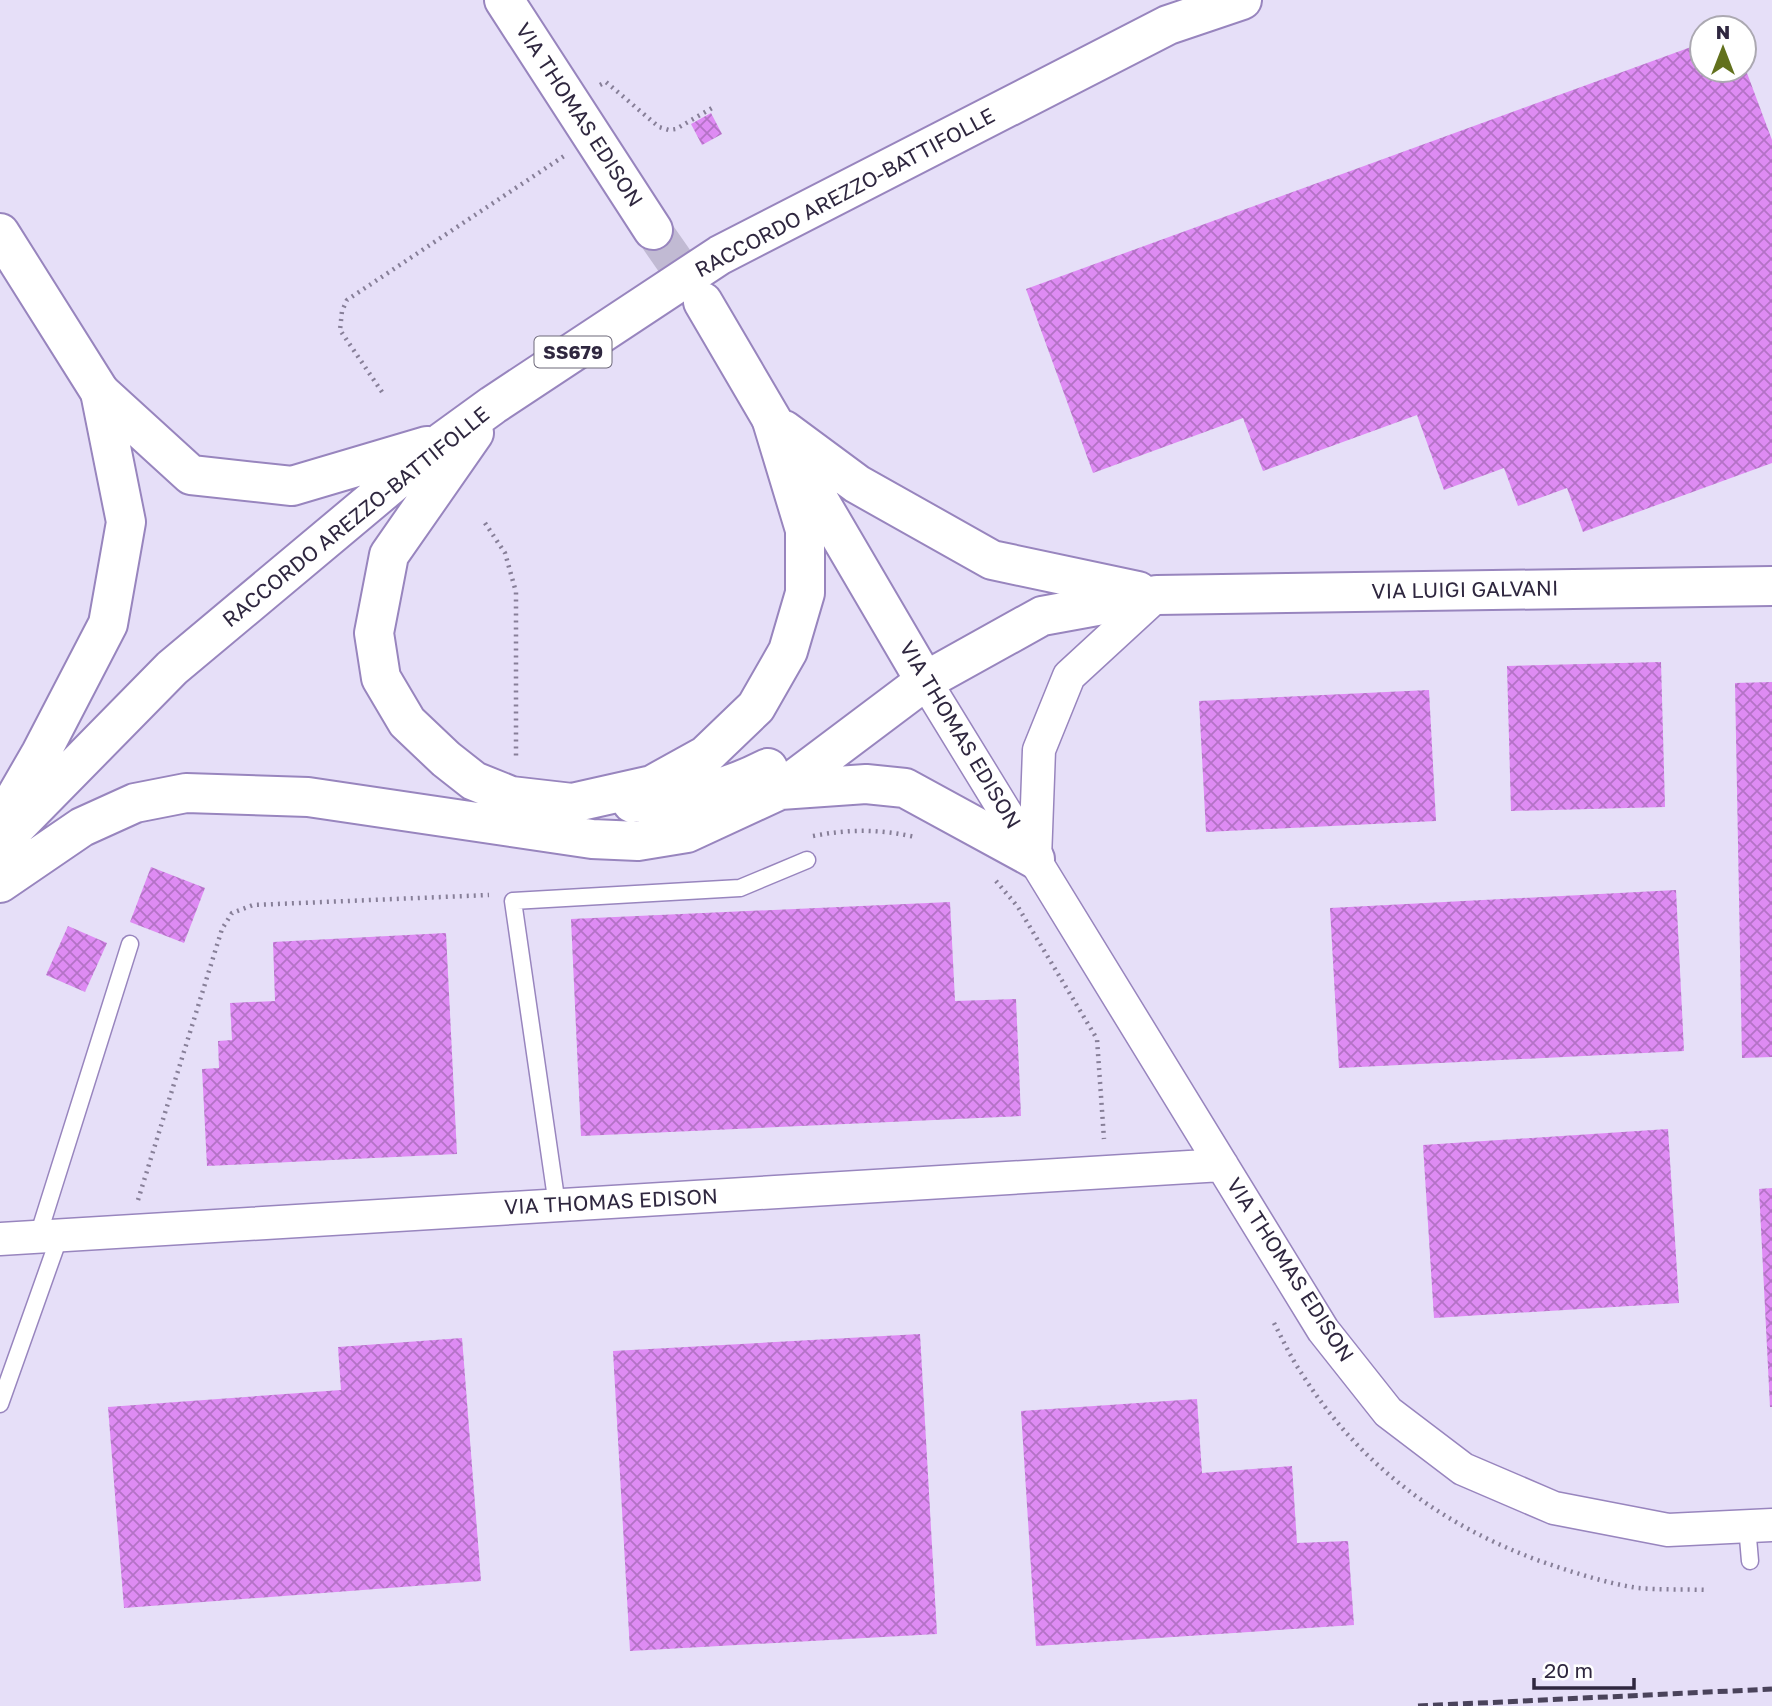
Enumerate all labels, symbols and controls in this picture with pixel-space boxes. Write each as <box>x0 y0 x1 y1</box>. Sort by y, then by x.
north arrow <box>1688 14 1758 84</box>
street label: VIA THOMAS EDISON <box>511 18 649 211</box>
text: N <box>1716 20 1730 43</box>
street label: RACCORDO AREZZO-BATTIFOLLE <box>690 102 999 282</box>
road number: SS679 <box>534 336 612 368</box>
street label: RACCORDO AREZZO-BATTIFOLLE <box>217 400 494 632</box>
street label: VIA LUIGI GALVANI <box>1371 574 1559 604</box>
street label: VIA THOMAS EDISON <box>895 636 1027 833</box>
street label: VIA THOMAS EDISON <box>1222 1173 1360 1366</box>
street label: VIA THOMAS EDISON <box>503 1182 719 1220</box>
scale bar <box>1534 1646 1634 1690</box>
text: 20 m <box>1544 1657 1593 1683</box>

